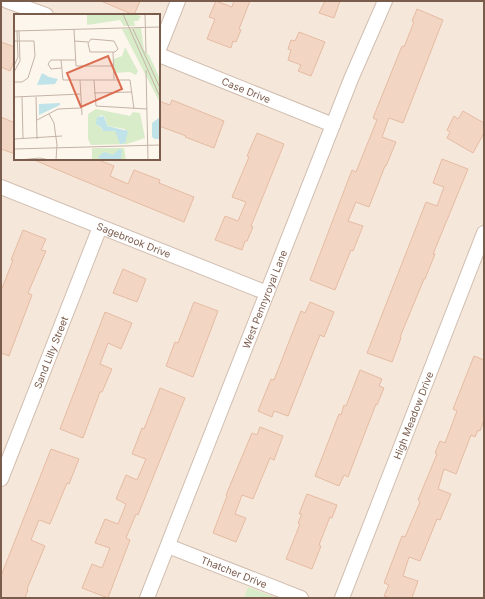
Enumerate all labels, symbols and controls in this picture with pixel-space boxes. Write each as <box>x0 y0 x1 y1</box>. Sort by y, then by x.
inset map <box>14 14 160 160</box>
street label: Case Drive <box>220 75 273 105</box>
street label: Sagebrook Drive <box>95 220 173 260</box>
street label: West Pennyroyal Lane <box>240 248 289 350</box>
street label: Sand Lilly Street <box>31 314 71 390</box>
street label: High Meadow Drive <box>391 370 436 461</box>
street label: Thatcher Drive <box>199 554 269 590</box>

